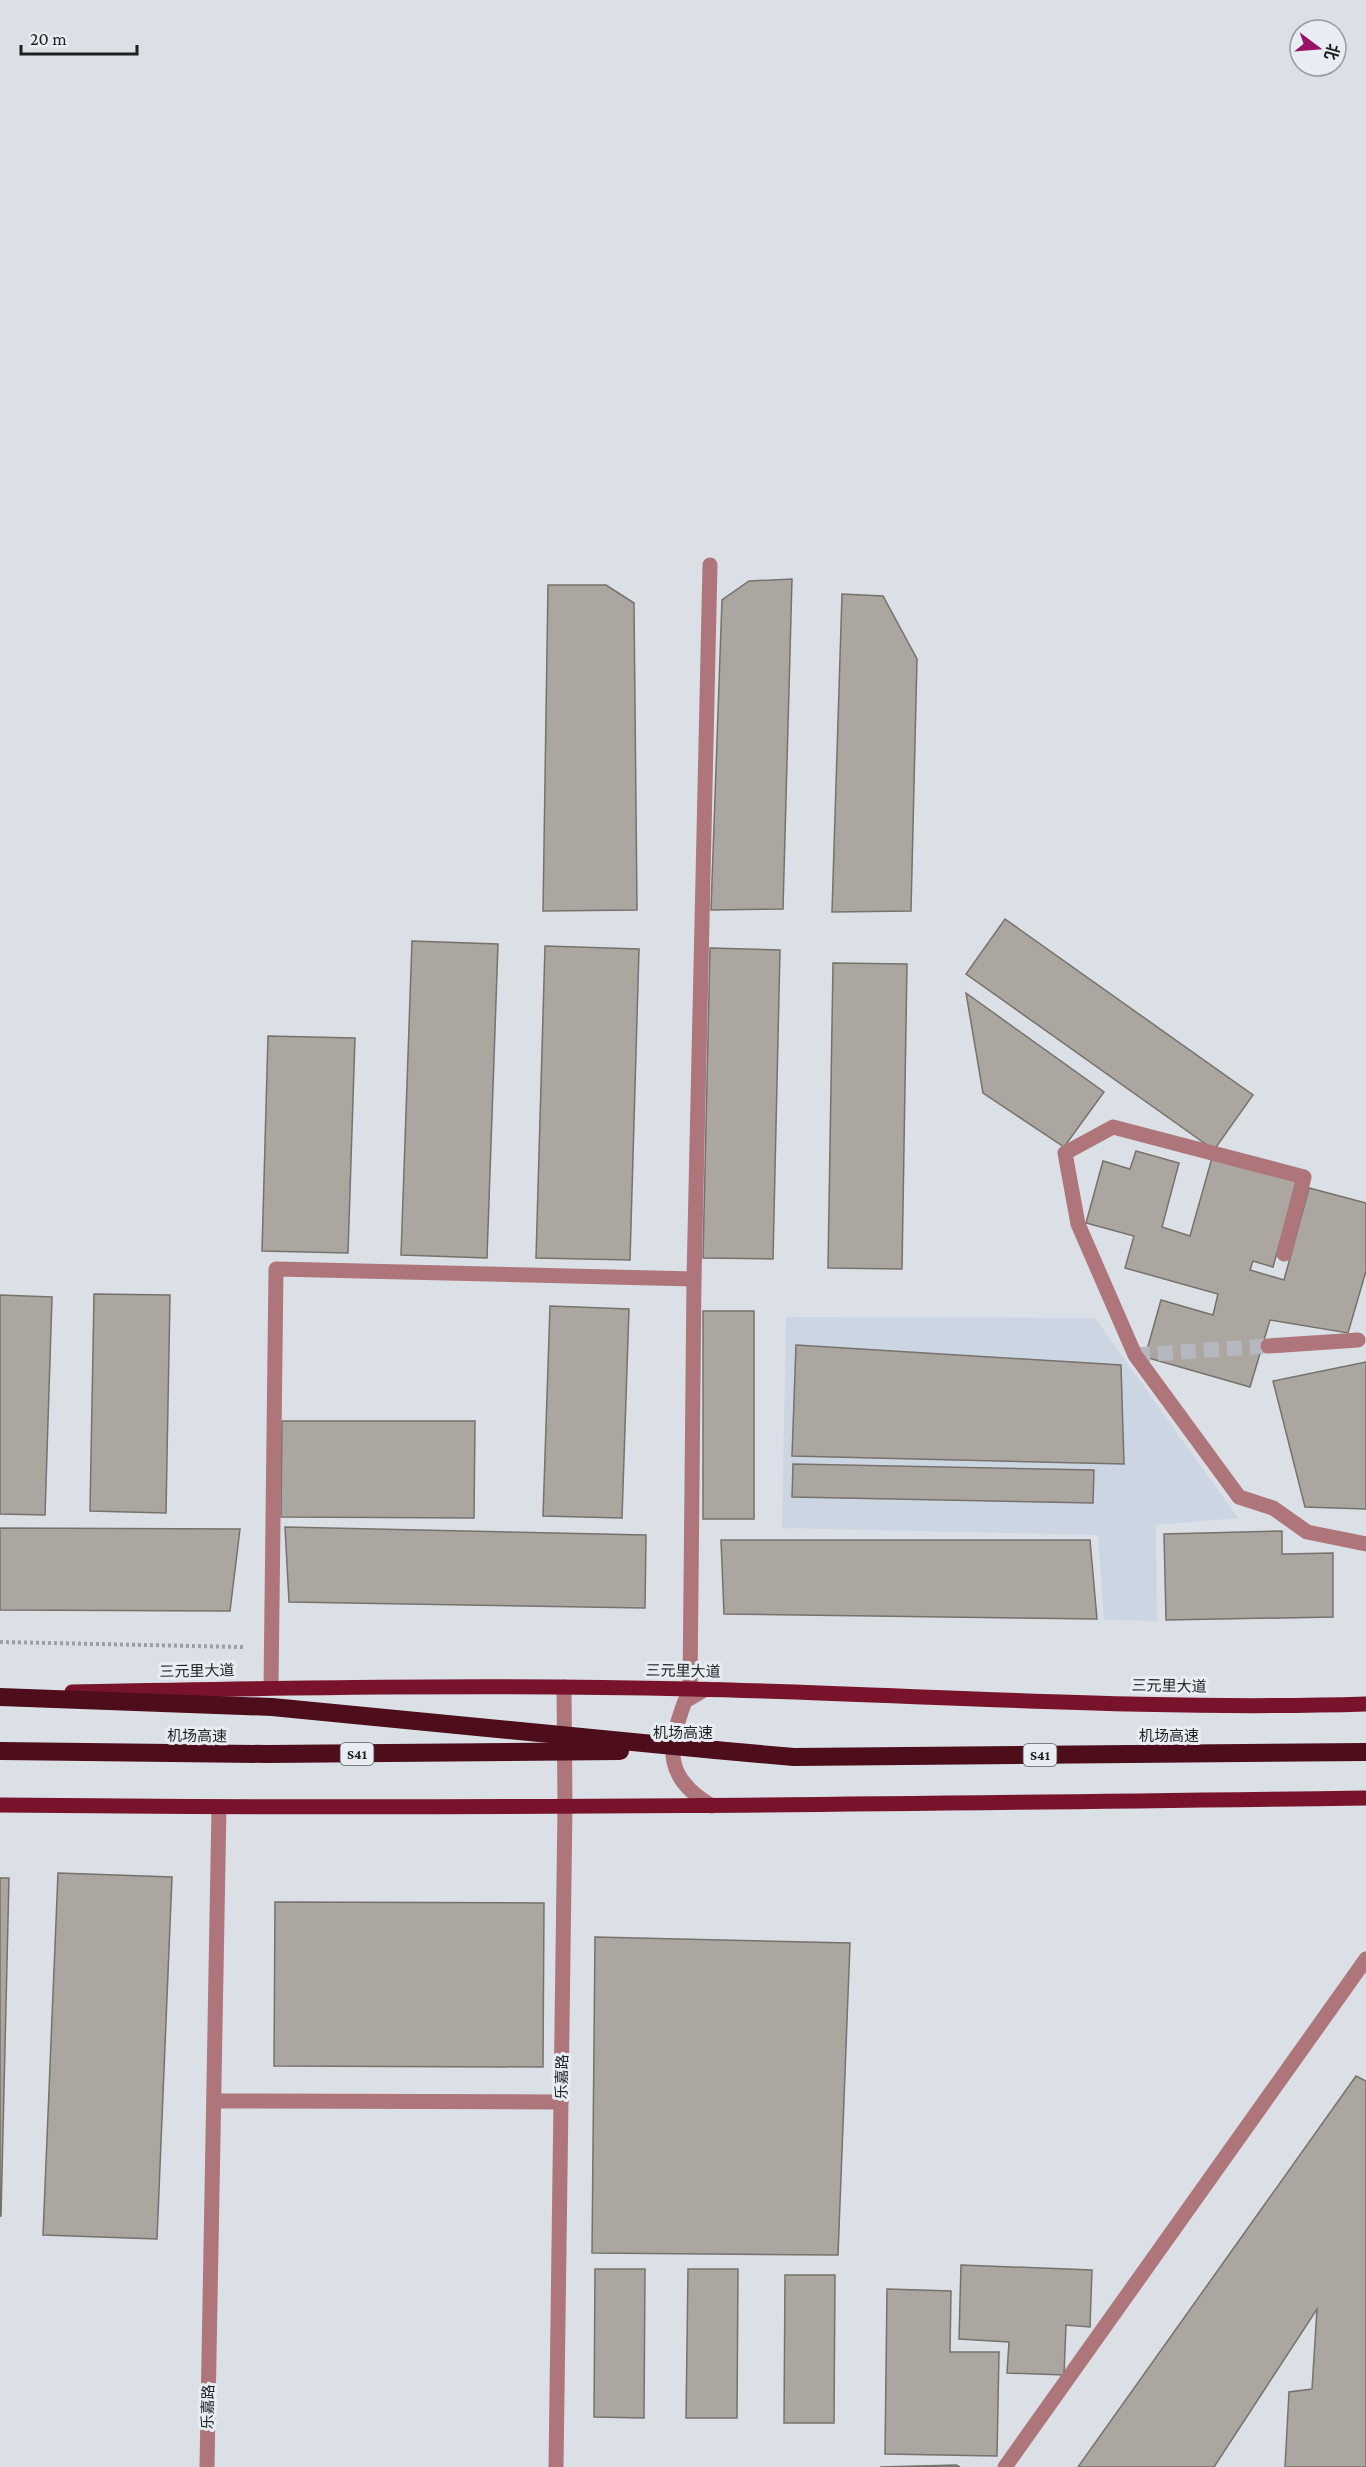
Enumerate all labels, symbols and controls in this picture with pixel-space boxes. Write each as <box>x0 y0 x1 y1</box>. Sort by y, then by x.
scale bar <box>21 18 136 56</box>
north arrow <box>1288 18 1348 78</box>
text: 20 m <box>30 29 67 49</box>
text: 北 <box>1322 42 1342 62</box>
street label: 三元里大道 <box>159 1662 235 1680</box>
street label: 三元里大道 <box>645 1662 721 1680</box>
street label: 三元里大道 <box>1131 1677 1207 1695</box>
street label: 机场高速 <box>653 1725 713 1741</box>
street label: 机场高速 <box>167 1727 227 1745</box>
street label: 机场高速 <box>1139 1728 1199 1744</box>
road number: S41 <box>340 1743 374 1765</box>
road number: S41 <box>1024 1744 1056 1766</box>
street label: 乐嘉路 <box>554 2054 570 2100</box>
street label: 乐嘉路 <box>200 2384 216 2430</box>

